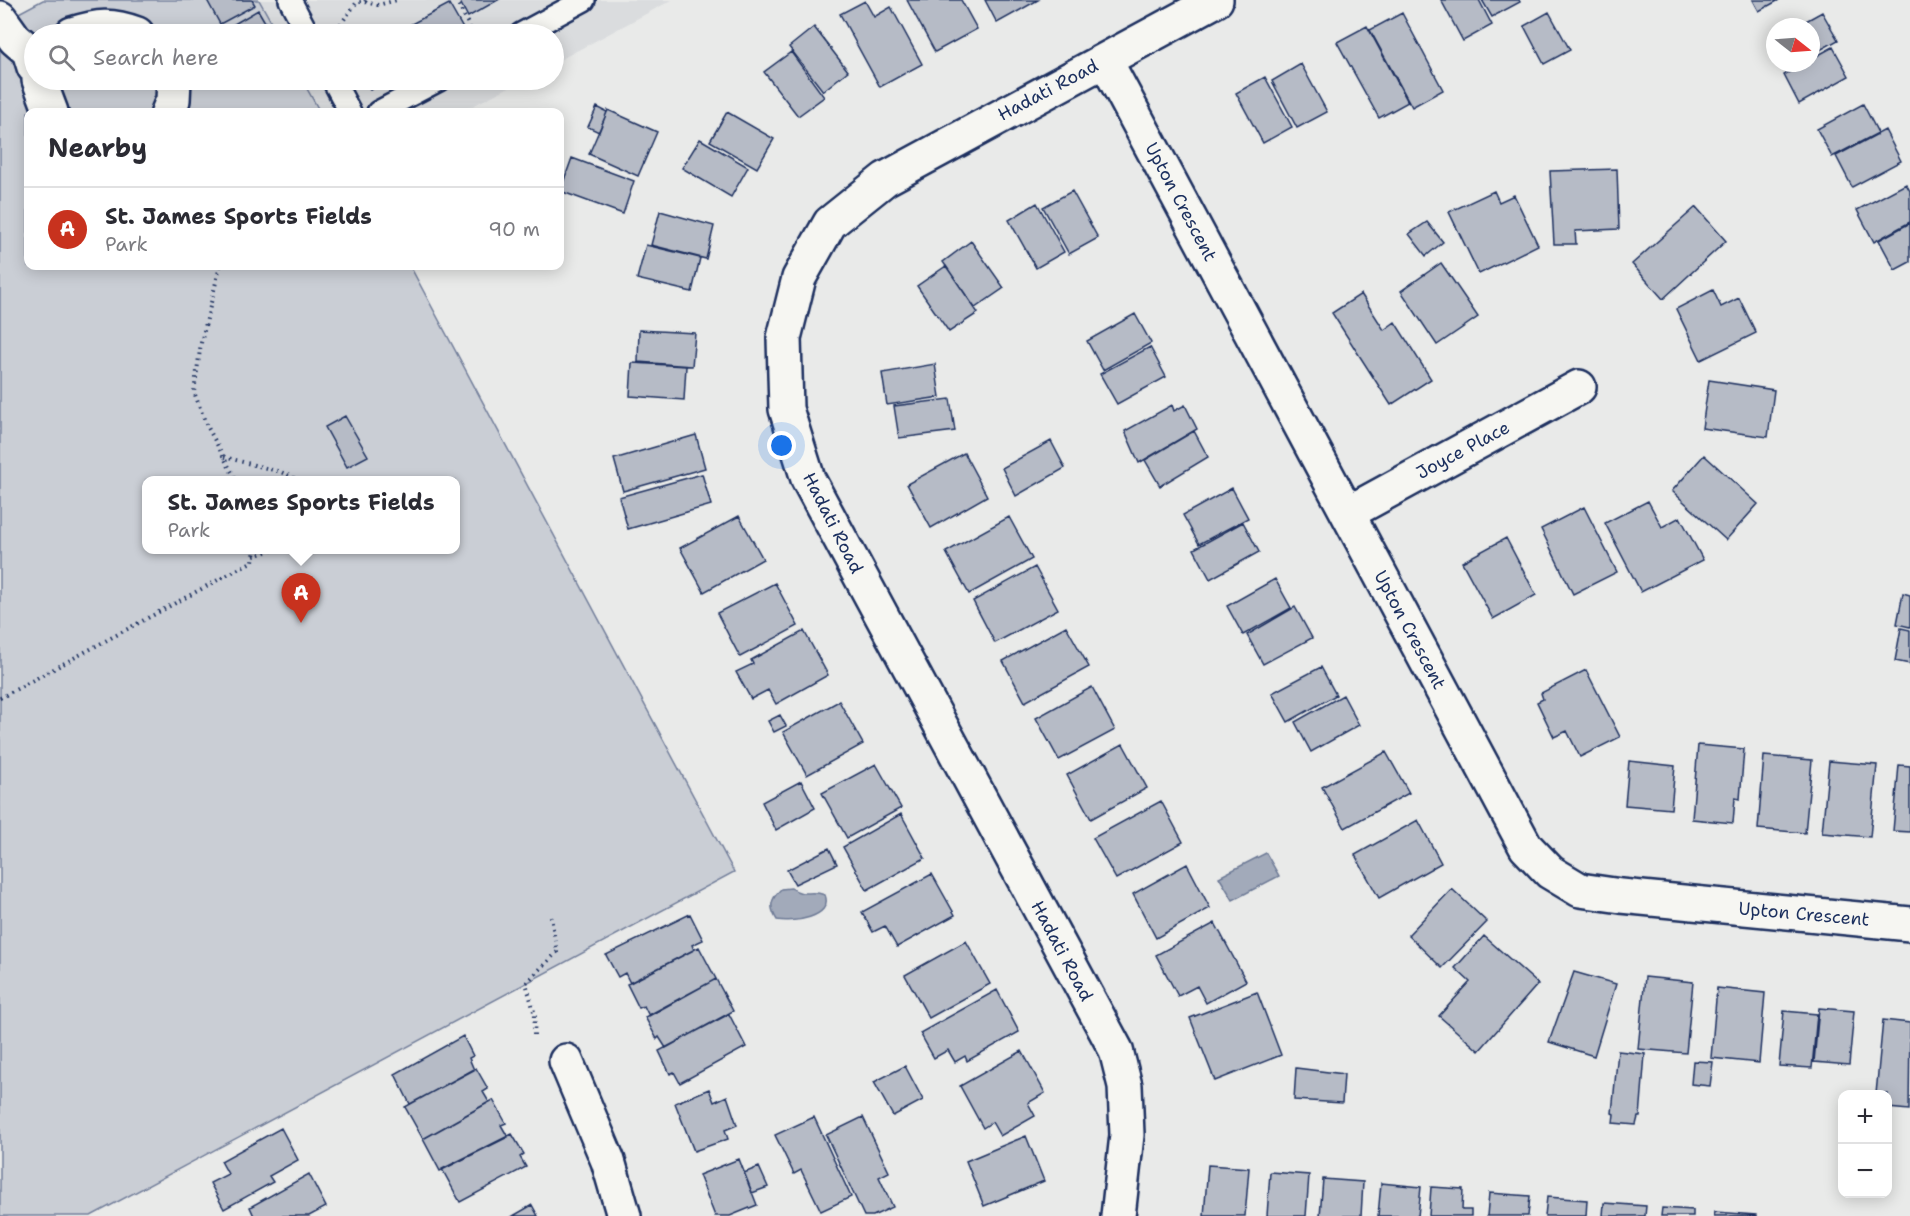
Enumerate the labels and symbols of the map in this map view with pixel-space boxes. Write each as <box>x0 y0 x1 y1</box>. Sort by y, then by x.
north arrow <box>1766 18 1820 72</box>
street label: Hadati Road <box>994 54 1102 126</box>
street label: Upton Crescent <box>1140 138 1222 266</box>
street label: Joyce Place <box>1412 415 1514 485</box>
your location <box>767 431 796 460</box>
street label: Hadati Road <box>797 468 869 578</box>
street label: Upton Crescent <box>1369 566 1451 694</box>
pin: A <box>282 574 320 623</box>
street label: Upton Crescent <box>1738 896 1871 932</box>
street label: Hadati Road <box>1026 897 1098 1005</box>

